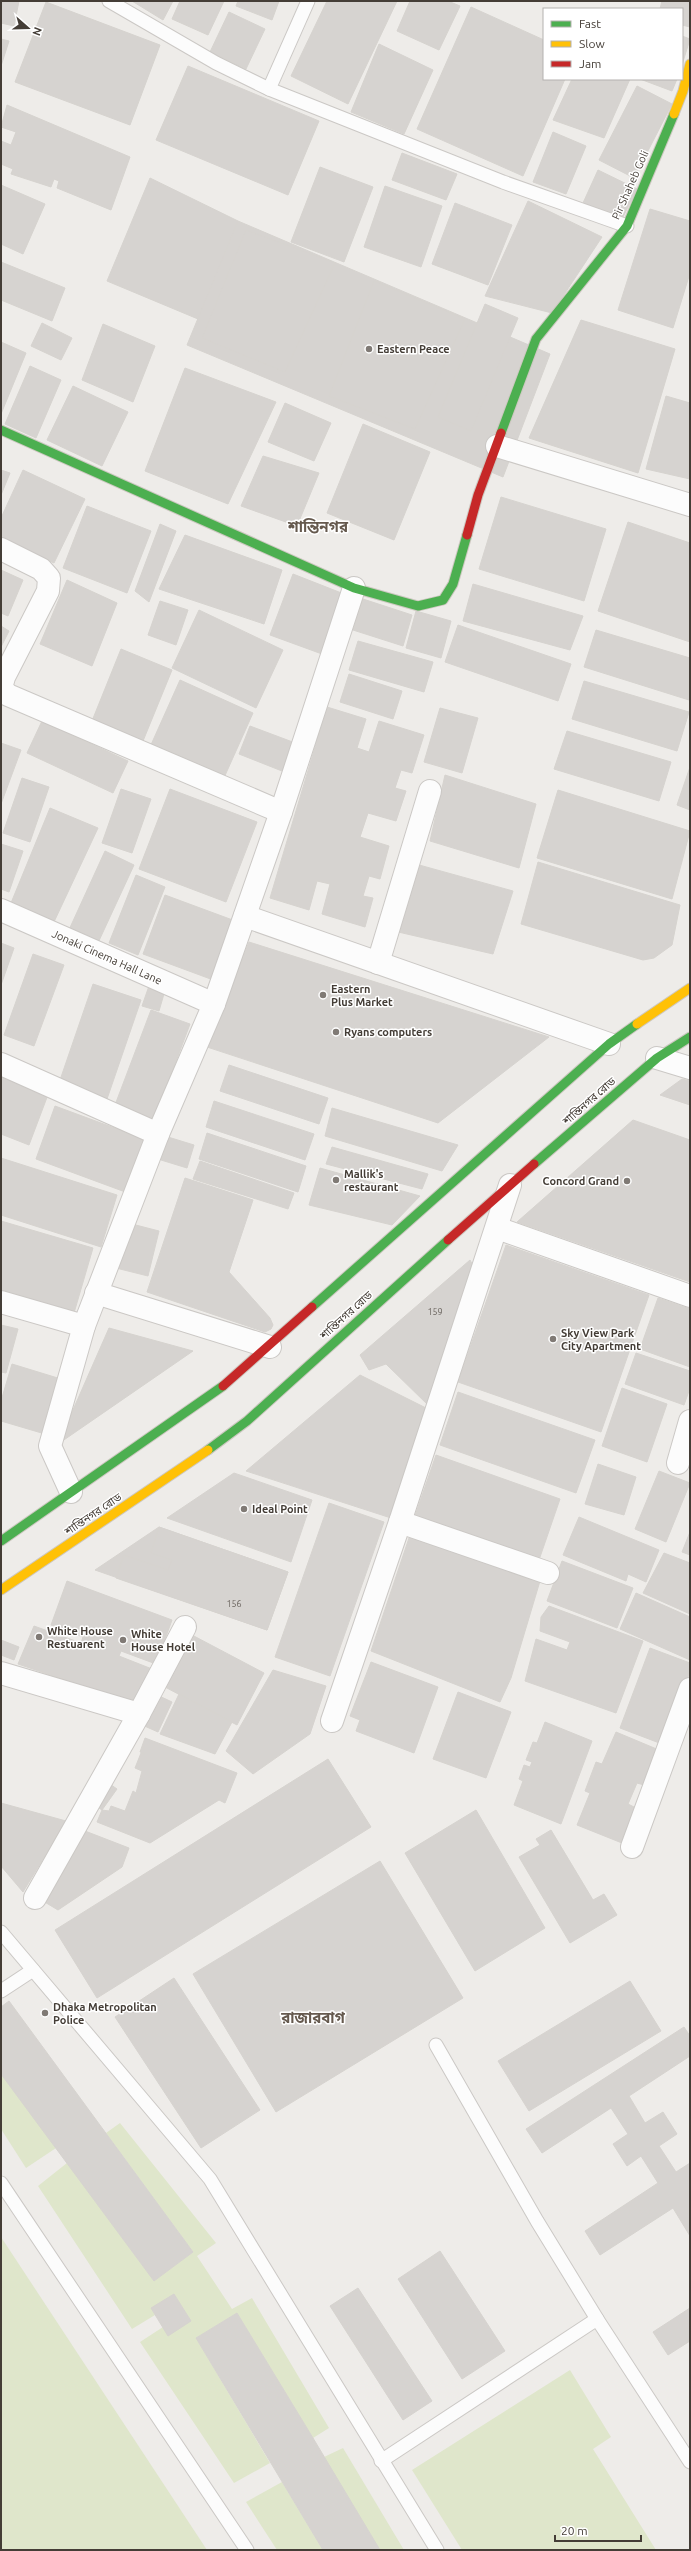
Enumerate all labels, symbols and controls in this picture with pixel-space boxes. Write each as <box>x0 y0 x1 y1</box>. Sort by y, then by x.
north arrow <box>8 8 48 48</box>
legend <box>543 8 683 80</box>
text: Fast <box>579 17 601 30</box>
text: N <box>30 26 44 37</box>
text: Slow <box>579 37 605 50</box>
text: Jam <box>579 57 601 70</box>
street label: Pir Shaheb Goli <box>609 149 651 221</box>
place label: Eastern Peace <box>377 343 450 355</box>
marker: Eastern Peace <box>364 344 374 354</box>
district label: শান্তিনগর <box>287 518 349 535</box>
street label: Jonaki Cinema Hall Lane <box>50 927 164 987</box>
place label: Eastern Plus Market <box>331 983 393 1008</box>
marker: Eastern Plus Market <box>318 990 328 1000</box>
place label: Ryans computers <box>344 1026 432 1038</box>
marker: Ryans computers <box>331 1027 341 1037</box>
street label: শান্তিনগর রোড <box>559 1075 618 1128</box>
place label: Mallik's restaurant <box>344 1168 399 1193</box>
marker: Mallik's restaurant <box>331 1175 341 1185</box>
place label: Concord Grand <box>543 1175 619 1187</box>
marker: Concord Grand <box>622 1176 632 1186</box>
street label: শান্তিনগর রোড <box>317 1288 375 1342</box>
house number: 159 <box>427 1307 443 1317</box>
place label: Sky View Park City Apartment <box>561 1327 641 1352</box>
marker: Sky View Park City Apartment <box>548 1334 558 1344</box>
street label: শান্তিনগর রোড <box>62 1491 124 1538</box>
place label: Ideal Point <box>252 1503 308 1515</box>
marker: Ideal Point <box>239 1504 249 1514</box>
house number: 156 <box>226 1599 242 1609</box>
place label: White House Restuarent <box>47 1625 113 1650</box>
place label: White House Hotel <box>131 1628 196 1653</box>
marker: White House Restuarent <box>34 1632 44 1642</box>
marker: White House Hotel <box>118 1635 128 1645</box>
place label: Dhaka Metropolitan Police <box>53 2001 157 2026</box>
marker: Dhaka Metropolitan Police <box>40 2008 50 2018</box>
district label: রাজারবাগ <box>280 2009 346 2026</box>
scale bar <box>555 2517 641 2543</box>
text: 20 m <box>561 2524 588 2537</box>

